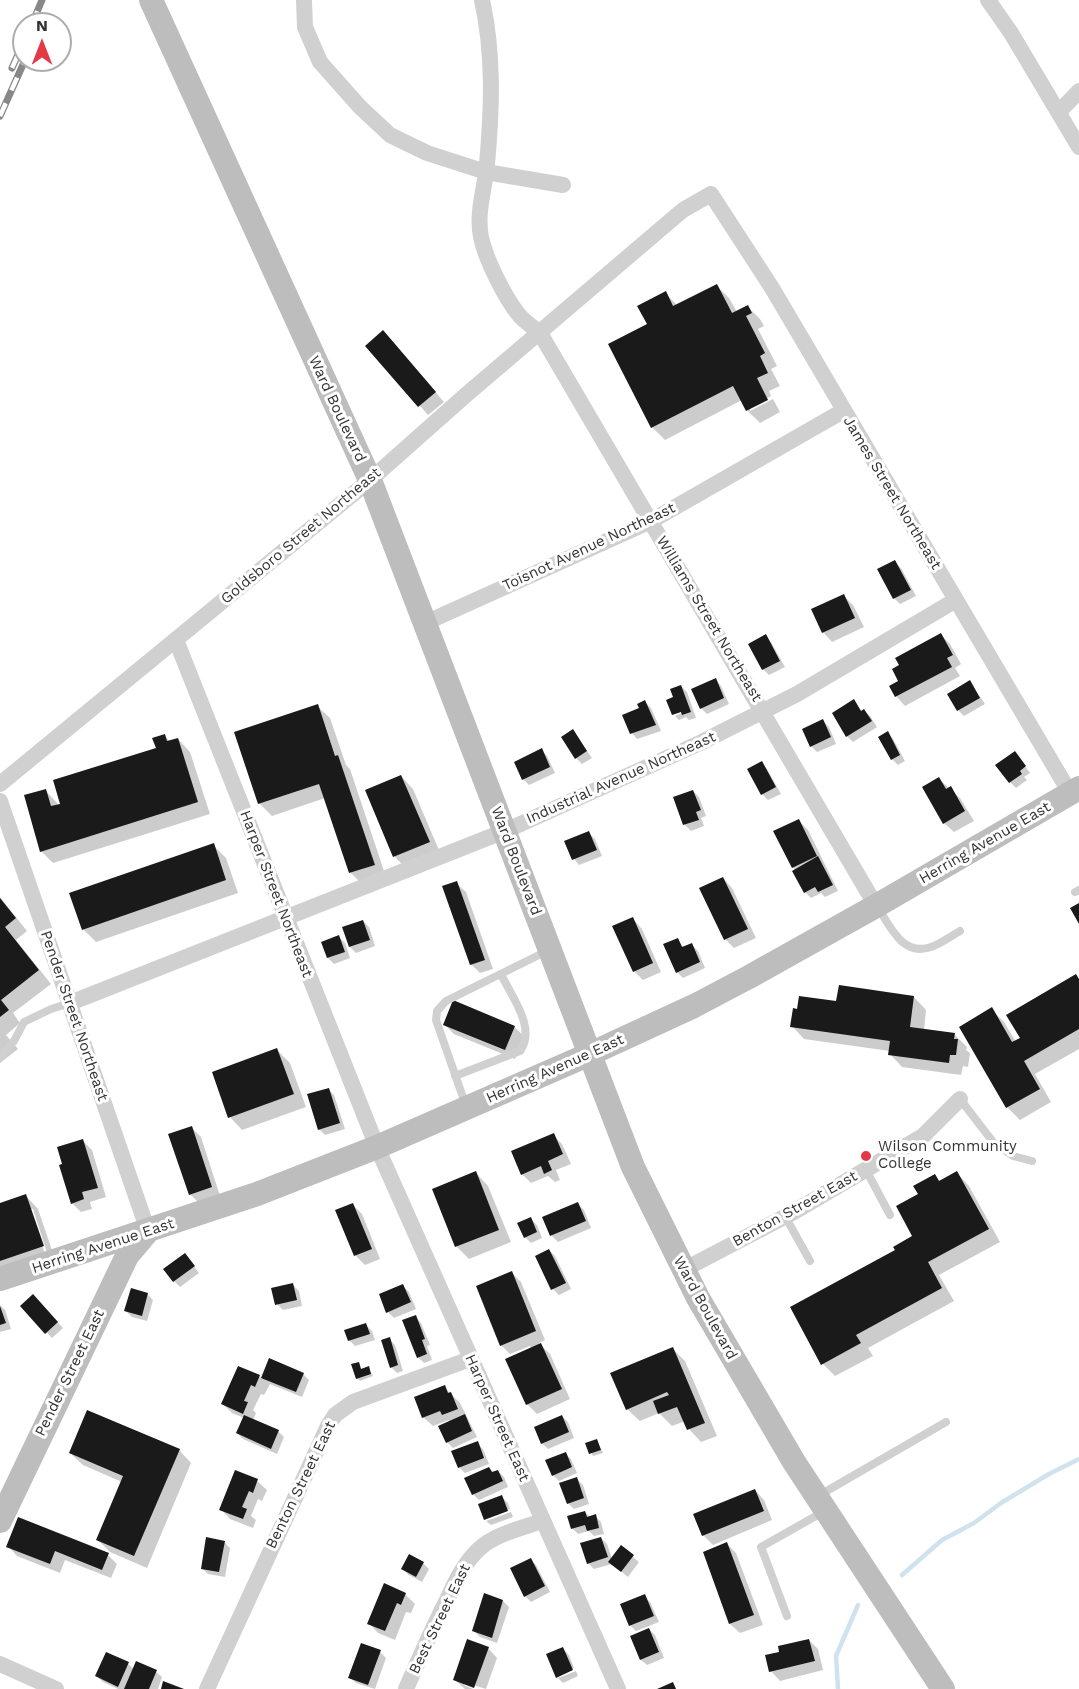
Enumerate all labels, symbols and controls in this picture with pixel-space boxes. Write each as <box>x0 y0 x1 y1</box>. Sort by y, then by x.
north arrow <box>12 12 72 72</box>
text: N <box>36 16 48 35</box>
street label: Ward Boulevard <box>305 353 369 465</box>
street label: James Street Northeast <box>839 413 945 573</box>
street label: Goldsboro Street Northeast <box>218 464 384 608</box>
street label: Toisnot Avenue Northeast <box>500 499 678 595</box>
street label: Williams Street Northeast <box>652 533 766 705</box>
street label: Industrial Avenue Northeast <box>524 728 718 828</box>
street label: Herring Avenue East <box>916 798 1054 888</box>
street label: Ward Boulevard <box>487 804 545 918</box>
street label: Harper Street Northeast <box>236 808 316 980</box>
street label: Pender Street Northeast <box>36 928 112 1104</box>
street label: Herring Avenue East <box>483 1031 627 1107</box>
place label: Wilson Community College <box>878 1138 1017 1173</box>
marker: Wilson Community College <box>859 1149 873 1163</box>
street label: Benton Street East <box>729 1167 861 1251</box>
street label: Herring Avenue East <box>30 1214 176 1278</box>
street label: Ward Boulevard <box>669 1253 741 1363</box>
street label: Pender Street East <box>31 1307 109 1439</box>
street label: Harper Street East <box>461 1352 533 1484</box>
street label: Benton Street East <box>262 1418 340 1552</box>
street label: Best Street East <box>406 1561 474 1677</box>

